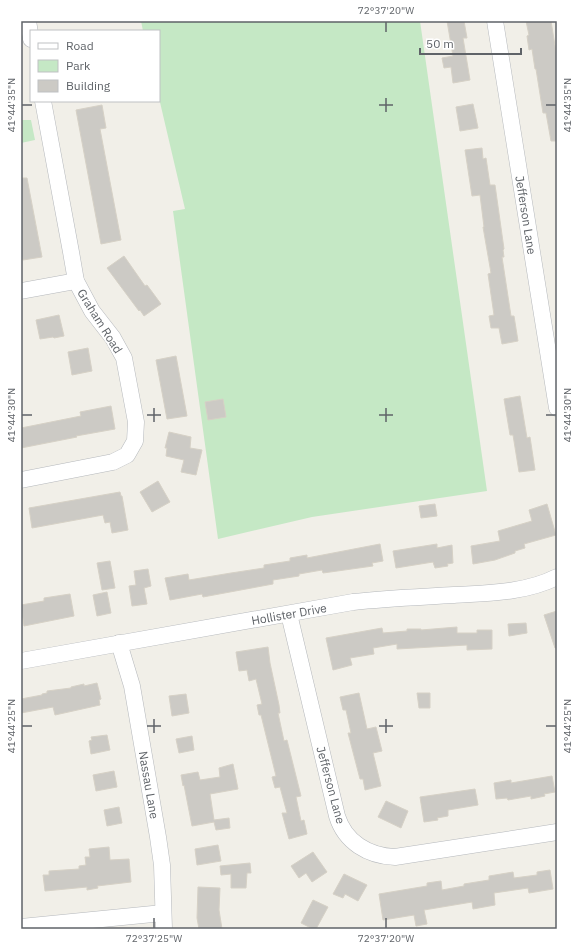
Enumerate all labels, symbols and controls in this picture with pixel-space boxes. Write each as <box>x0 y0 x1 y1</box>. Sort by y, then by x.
text: 72°37'20"W <box>358 4 414 17</box>
legend <box>30 30 160 102</box>
scale bar <box>420 30 521 56</box>
text: 50 m <box>426 36 454 51</box>
text: Road <box>66 38 94 53</box>
text: Park <box>66 58 91 73</box>
text: 41°44'35"N <box>5 78 18 132</box>
text: Building <box>66 78 111 93</box>
text: 41°44'35"N <box>561 78 574 132</box>
street label: Jefferson Lane <box>512 175 540 256</box>
street label: Graham Road <box>74 286 126 356</box>
text: 41°44'30"N <box>5 388 18 442</box>
text: 41°44'30"N <box>561 388 574 442</box>
street label: Hollister Drive <box>250 600 328 628</box>
text: 41°44'25"N <box>5 699 18 753</box>
text: 41°44'25"N <box>561 699 574 753</box>
street label: Jefferson Lane <box>313 745 349 826</box>
street label: Nassau Lane <box>136 750 162 820</box>
text: 72°37'25"W <box>126 932 182 945</box>
text: 72°37'20"W <box>358 932 414 945</box>

